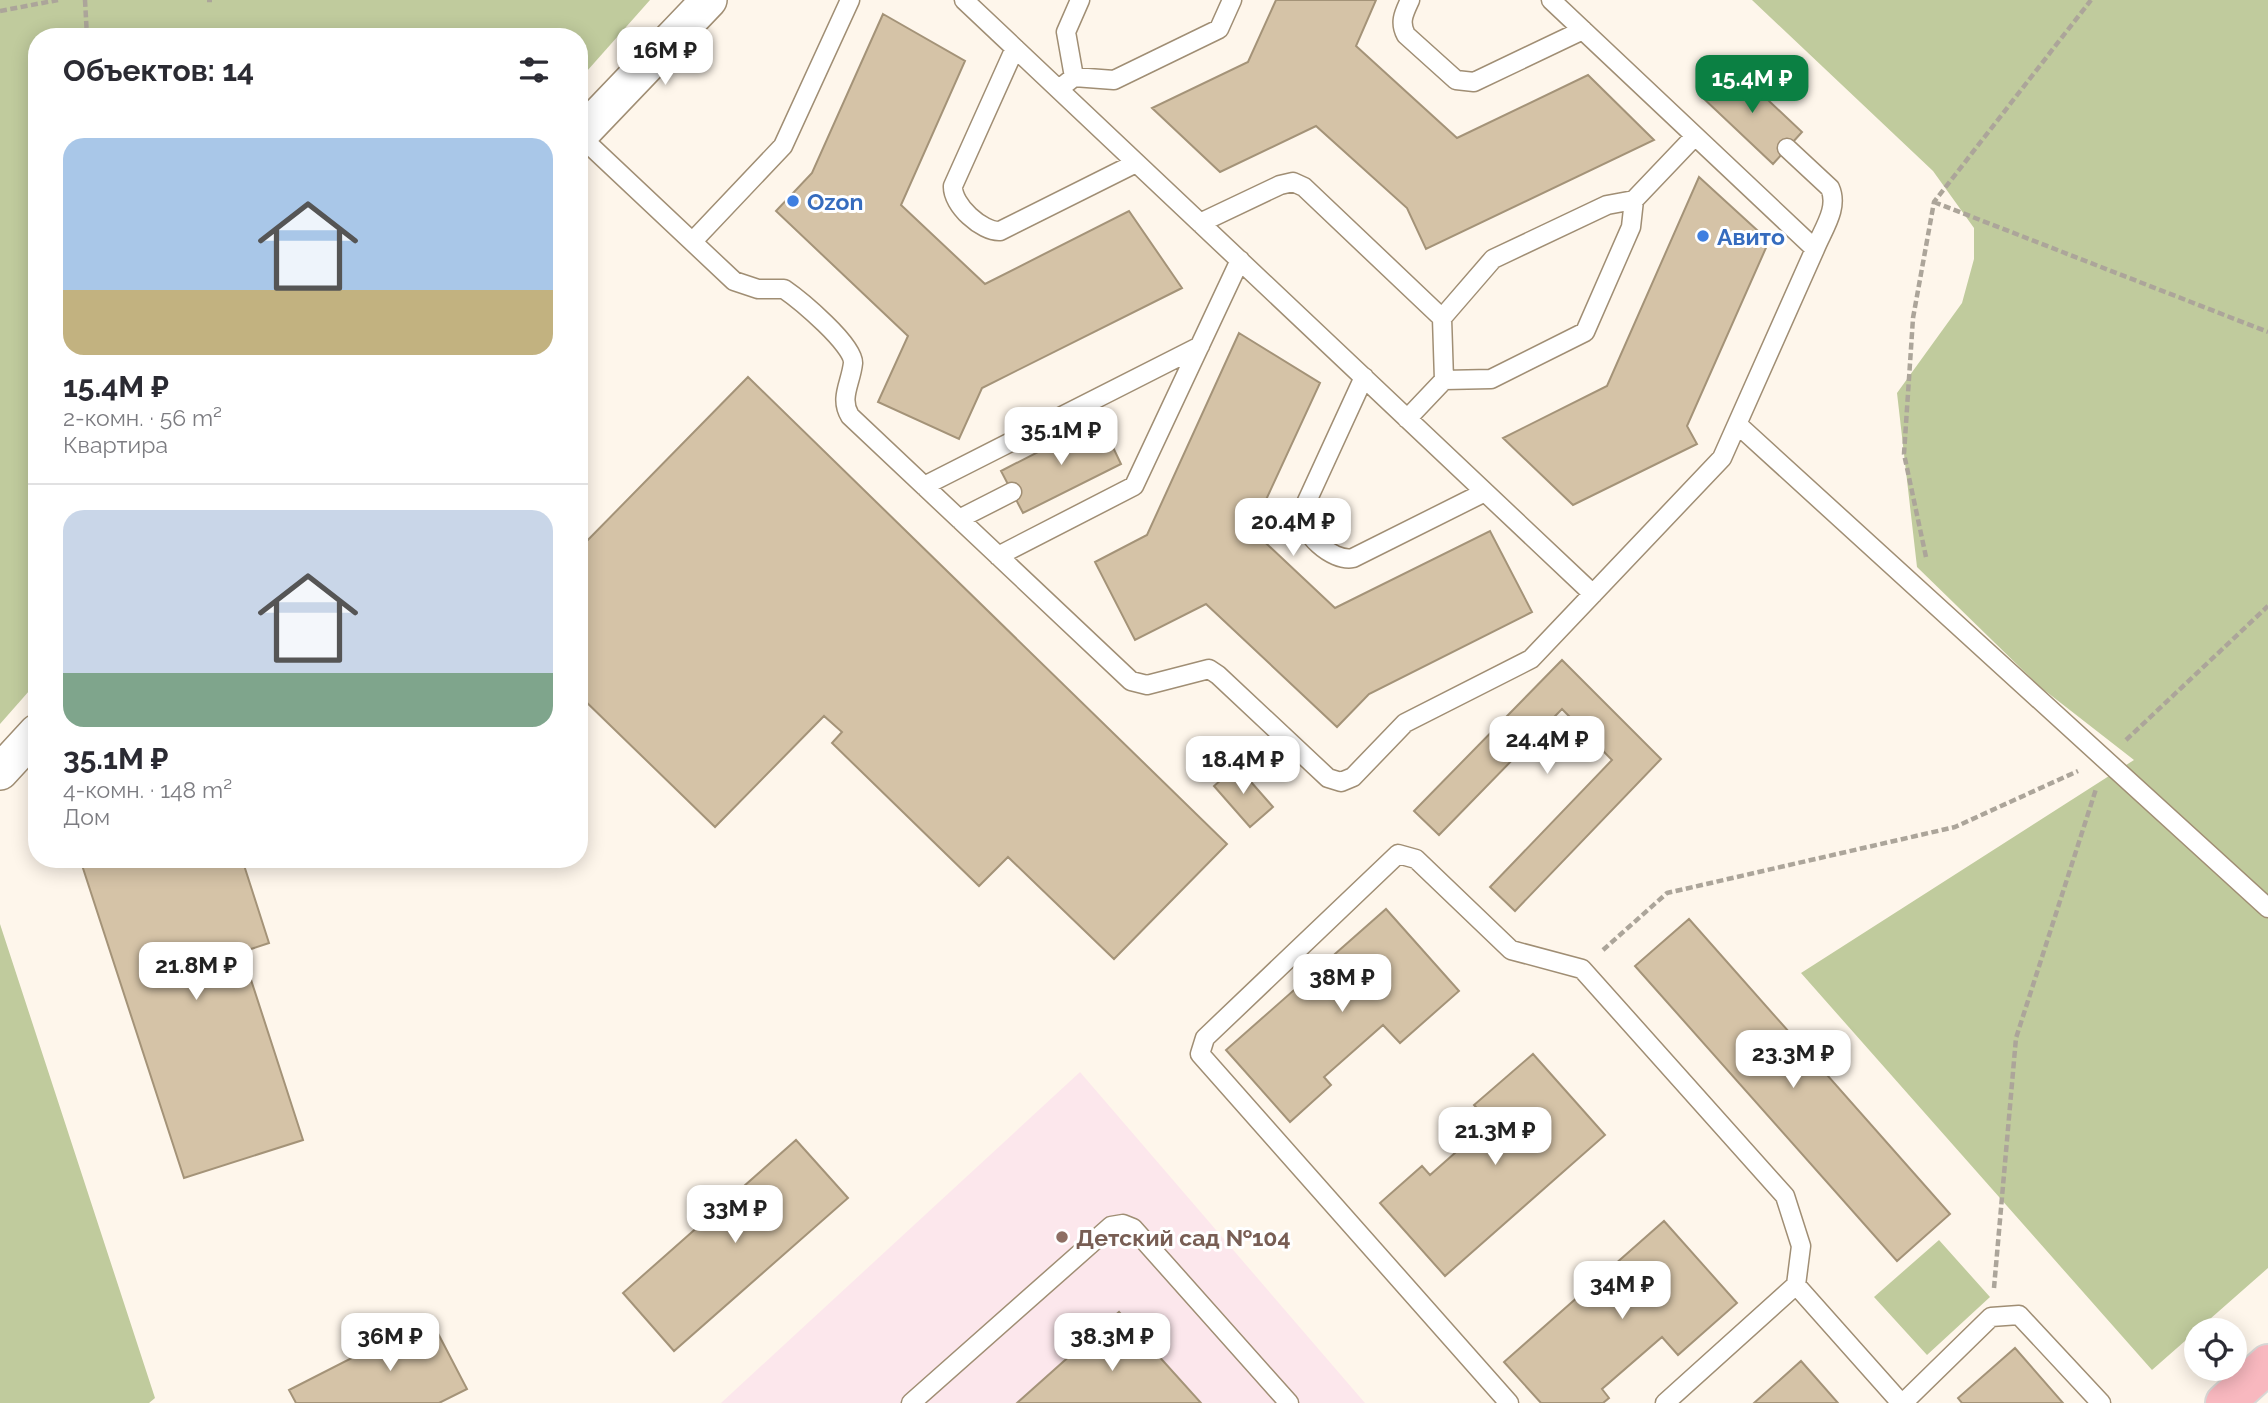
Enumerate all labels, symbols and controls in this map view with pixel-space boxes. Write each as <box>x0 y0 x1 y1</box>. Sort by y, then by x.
pin: 16M ₽ <box>616 28 714 87</box>
text: 16M ₽ <box>633 36 697 63</box>
icon: filters <box>515 51 553 89</box>
text: Объектов: 14 <box>63 53 254 88</box>
pin: 15.4M ₽ <box>1687 55 1817 115</box>
text: 15.4M ₽ <box>1711 64 1793 91</box>
icon: home <box>245 183 371 309</box>
place label: Ozon <box>807 188 863 215</box>
marker: Ozon <box>785 193 801 209</box>
place label: Авито <box>1717 223 1785 250</box>
marker: Авито <box>1695 228 1711 244</box>
text: 15.4M ₽ <box>63 369 169 404</box>
text: 2-комн. · 56 m² <box>63 404 222 431</box>
pin: 35.1M ₽ <box>996 407 1126 467</box>
text: 35.1M ₽ <box>1021 416 1101 443</box>
text: Квартира <box>63 431 168 458</box>
pin: 20.4M ₽ <box>1228 498 1358 558</box>
text: 20.4M ₽ <box>1251 507 1335 534</box>
icon: home <box>245 555 371 681</box>
pin: 24.4M ₽ <box>1482 716 1612 776</box>
text: 24.4M ₽ <box>1505 725 1589 752</box>
pin: 18.4M ₽ <box>1178 736 1308 796</box>
text: 35.1M ₽ <box>63 741 169 776</box>
text: 18.4M ₽ <box>1202 745 1284 772</box>
text: 4-комн. · 148 m² <box>63 776 232 803</box>
text: Дом <box>63 803 110 830</box>
pin: 21.8M ₽ <box>131 942 261 1002</box>
text: 21.8M ₽ <box>155 951 237 978</box>
pin: 38M ₽ <box>1293 954 1391 1014</box>
text: 38M ₽ <box>1309 963 1375 990</box>
pin: 23.3M ₽ <box>1728 1030 1858 1090</box>
text: 23.3M ₽ <box>1752 1039 1834 1066</box>
pin: 21.3M ₽ <box>1430 1108 1560 1167</box>
text: 21.3M ₽ <box>1454 1116 1536 1143</box>
pin: 33M ₽ <box>686 1186 784 1245</box>
text: 33M ₽ <box>703 1194 767 1221</box>
place label: Детский сад №104 <box>1076 1224 1291 1251</box>
marker: Детский сад №104 <box>1054 1229 1070 1245</box>
pin: 34M ₽ <box>1573 1262 1671 1321</box>
text: 34M ₽ <box>1590 1270 1654 1297</box>
pin: 36M ₽ <box>341 1314 439 1373</box>
pin: 38.3M ₽ <box>1047 1314 1177 1373</box>
map controls <box>2184 1318 2247 1381</box>
button: locate <box>2184 1318 2247 1381</box>
text: 36M ₽ <box>357 1322 423 1349</box>
text: 38.3M ₽ <box>1070 1322 1154 1349</box>

